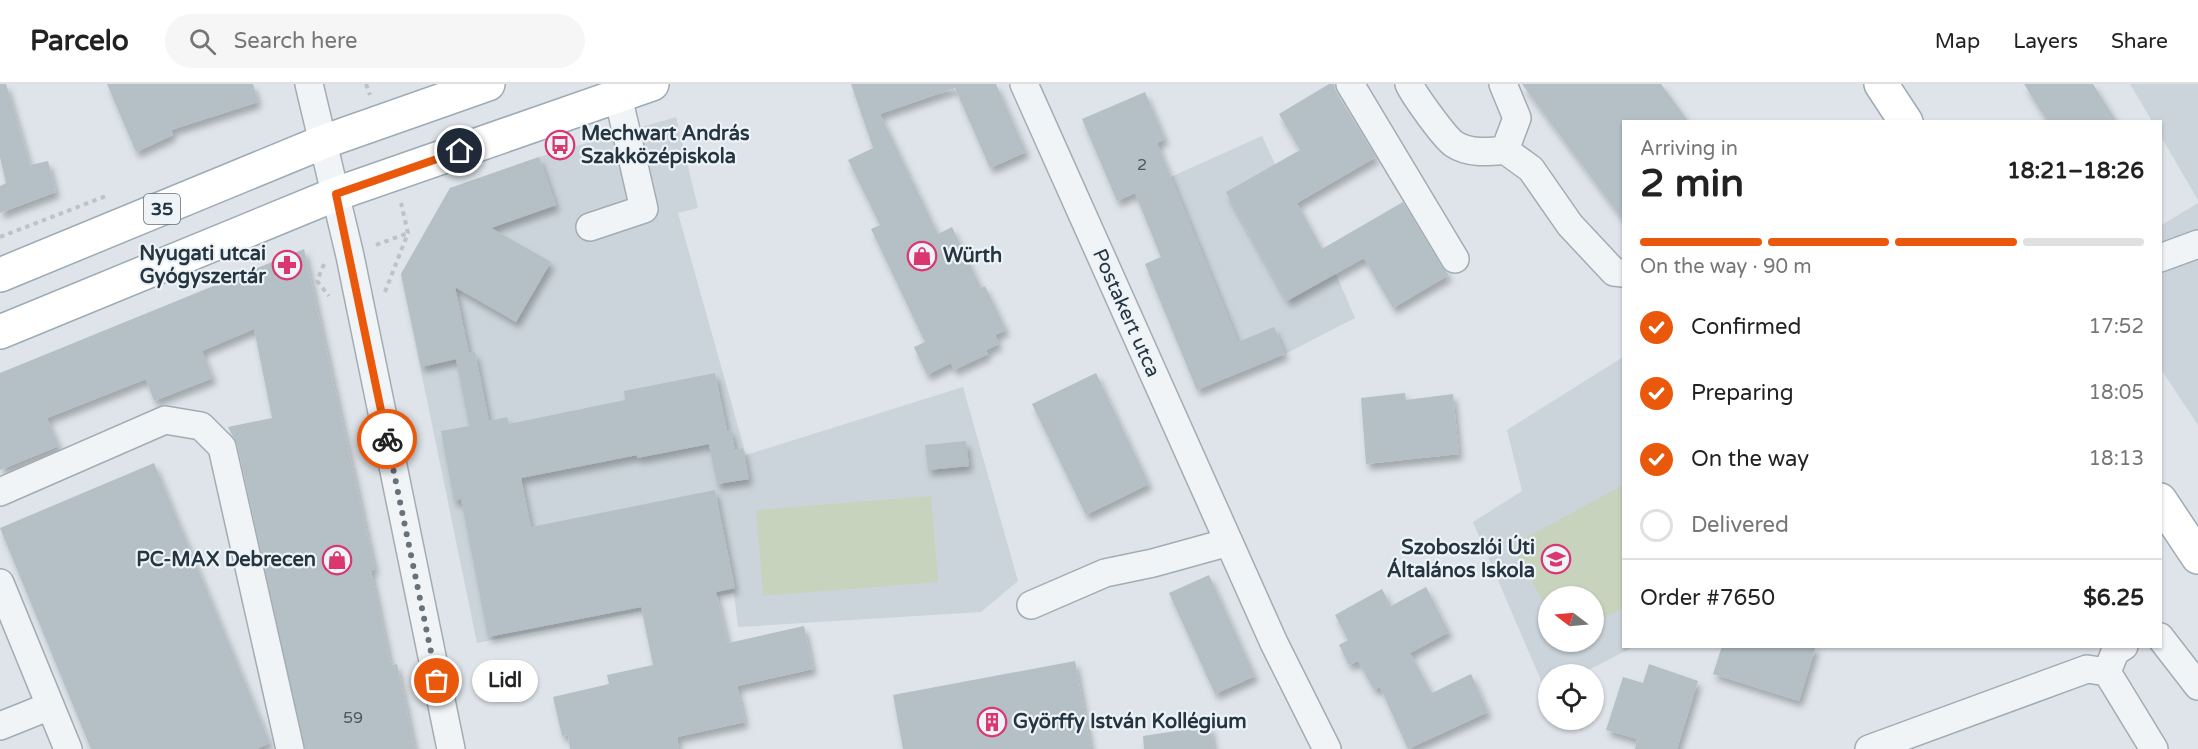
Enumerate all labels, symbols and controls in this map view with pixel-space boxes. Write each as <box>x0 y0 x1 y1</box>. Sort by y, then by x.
search box <box>165 14 585 68</box>
text: Parcelo <box>30 24 129 58</box>
icon: search <box>186 25 219 58</box>
text: Search here <box>234 28 358 54</box>
text: Map <box>1935 29 1980 54</box>
text: Layers <box>2013 29 2078 54</box>
text: Share <box>2111 29 2168 54</box>
place label: Mechwart András Szakközépiskola <box>581 122 750 169</box>
pin <box>434 125 485 176</box>
bus stop icon: Mechwart András Szakközépiskola <box>544 129 576 161</box>
icon: home <box>443 134 476 167</box>
text: Arriving in <box>1640 137 1738 161</box>
house number: 2 <box>1137 155 1147 175</box>
text: 18:21–18:26 <box>2007 158 2144 184</box>
text: 2 min <box>1640 160 1744 207</box>
road number: 35 <box>144 194 180 224</box>
shop icon: Würth <box>906 240 938 272</box>
place label: Nyugati utcai Gyógyszertár <box>139 242 266 289</box>
place label: Würth <box>943 244 1002 268</box>
street label: Postakert utca <box>1087 245 1165 381</box>
pharmacy icon: Nyugati utcai Gyógyszertár <box>271 249 303 281</box>
text: On the way · 90 m <box>1640 255 1812 279</box>
icon: check <box>1640 311 1673 344</box>
text: Confirmed <box>1691 314 1801 340</box>
text: 17:52 <box>2089 315 2144 339</box>
icon: check <box>1640 377 1673 410</box>
text: Preparing <box>1691 380 1794 406</box>
text: 18:05 <box>2089 381 2144 405</box>
courier <box>357 409 417 469</box>
icon: bike <box>371 423 404 456</box>
icon: check <box>1640 443 1673 476</box>
text: On the way <box>1691 446 1809 472</box>
text: 18:13 <box>2089 447 2144 471</box>
text: Delivered <box>1691 512 1789 538</box>
place label: Szoboszlói Úti Általános Iskola <box>1387 534 1535 583</box>
school or university icon: Szoboszlói Úti Általános Iskola <box>1540 543 1572 575</box>
shop icon: PC-MAX Debrecen <box>321 544 353 576</box>
place label: PC-MAX Debrecen <box>136 548 316 572</box>
text: Order #7650 <box>1640 585 1775 611</box>
text: $6.25 <box>2083 585 2144 611</box>
north arrow <box>1538 586 1604 652</box>
map controls <box>1538 586 1604 730</box>
pin <box>411 655 462 706</box>
callout: Lidl <box>473 660 539 702</box>
icon: bag <box>420 664 453 697</box>
button: locate <box>1538 664 1604 730</box>
text: Lidl <box>488 669 522 693</box>
building icon: Györffy István Kollégium <box>976 706 1008 738</box>
house number: 59 <box>343 708 363 728</box>
place label: Györffy István Kollégium <box>1013 710 1247 734</box>

